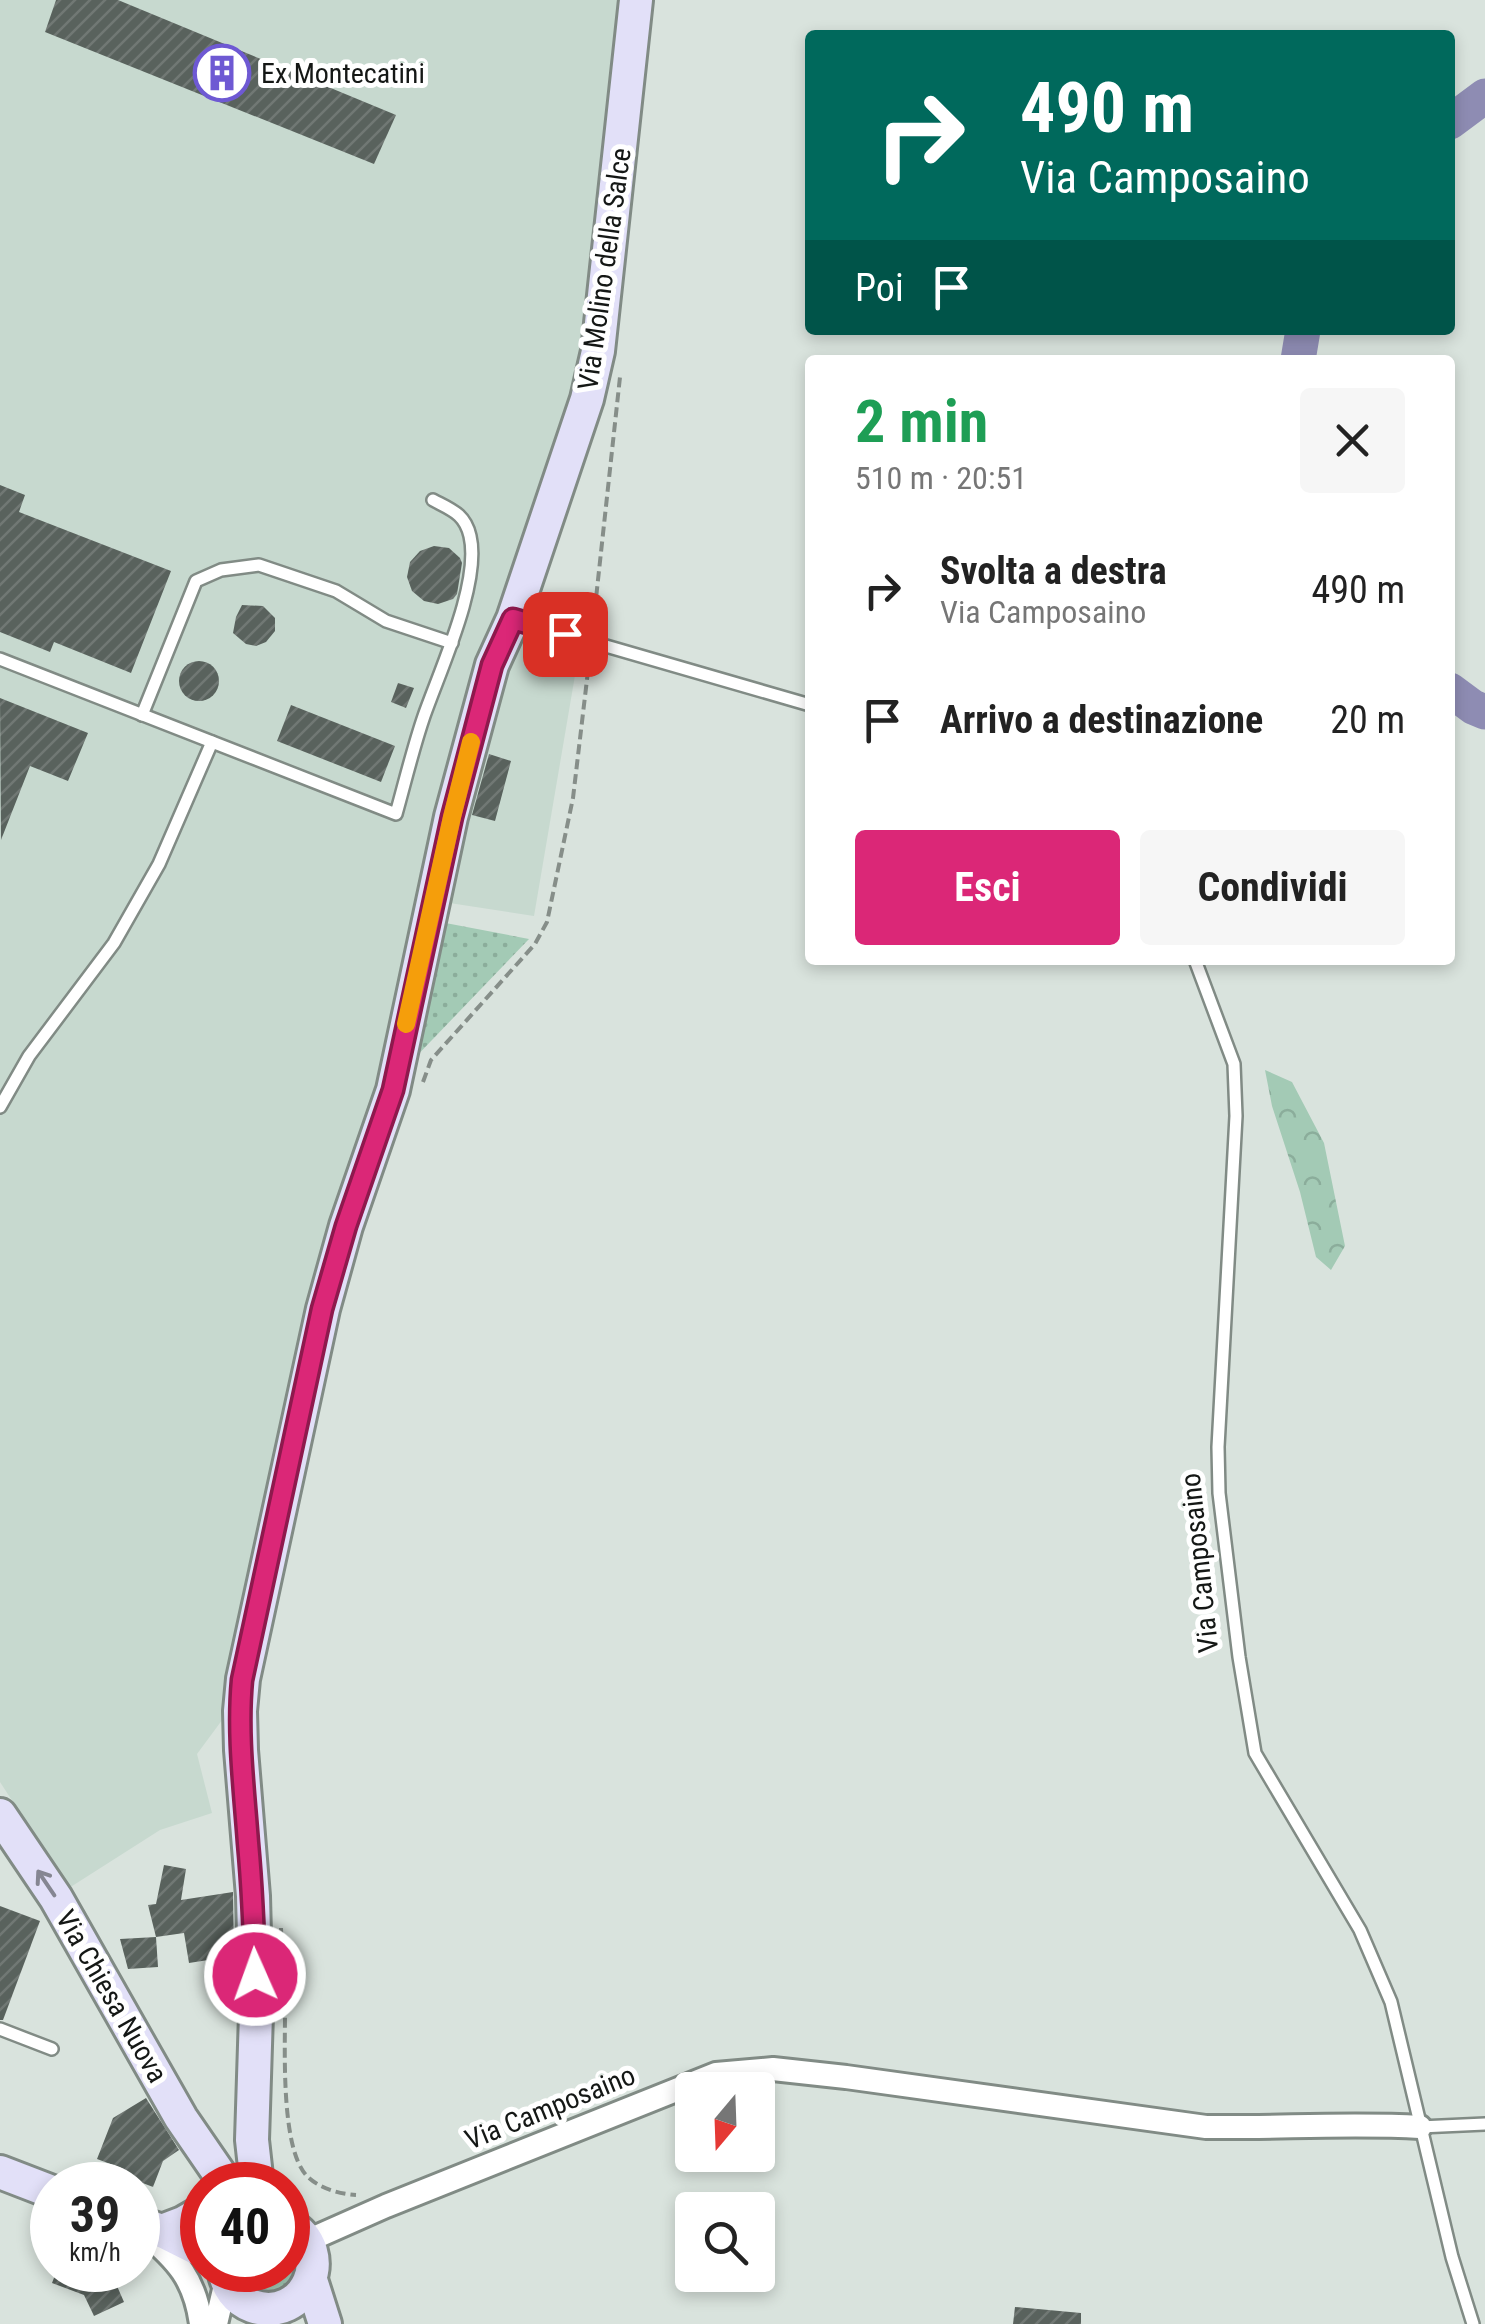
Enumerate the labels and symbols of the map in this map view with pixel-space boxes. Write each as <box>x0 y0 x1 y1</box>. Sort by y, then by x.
building icon: Ex Montecatini <box>192 43 252 103</box>
place label: Ex Montecatini <box>261 57 425 90</box>
street label: Via Molino della Salce <box>571 146 638 392</box>
pin <box>523 592 608 677</box>
street label: Via Camposaino <box>1174 1472 1225 1654</box>
one-way arrow <box>36 1870 57 1898</box>
street label: Via Chiesa Nuova <box>49 1904 174 2088</box>
position arrow <box>203 1923 307 2027</box>
street label: Via Camposaino <box>460 2058 640 2157</box>
north arrow <box>675 2072 775 2172</box>
speed limit sign: 40 <box>180 2162 310 2292</box>

